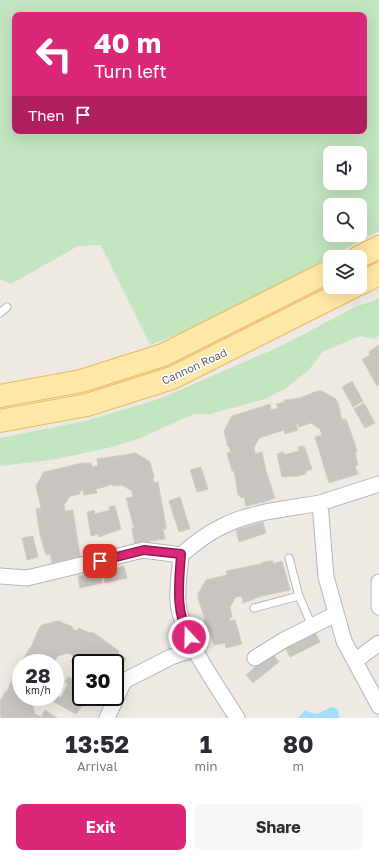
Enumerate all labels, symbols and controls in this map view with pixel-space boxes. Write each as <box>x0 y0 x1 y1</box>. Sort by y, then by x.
text: 40 m <box>94 26 161 59</box>
icon: left <box>28 28 80 80</box>
text: Turn left <box>94 60 167 82</box>
icon: arrive <box>72 104 94 126</box>
text: Then <box>28 106 64 124</box>
map controls <box>323 146 367 294</box>
button: sound <box>323 146 367 190</box>
button: search <box>323 198 367 242</box>
button: layers <box>323 250 367 294</box>
street label: Cannon Road <box>159 345 229 387</box>
pin <box>83 544 117 578</box>
icon: arrive <box>89 550 111 572</box>
position arrow <box>168 616 210 658</box>
speed limit sign: 30 <box>72 654 124 706</box>
text: 28 <box>25 663 50 687</box>
text: km/h <box>25 684 51 696</box>
text: 13:52 <box>65 729 129 758</box>
text: 1 <box>200 729 212 758</box>
text: 80 <box>283 729 314 758</box>
text: Arrival <box>77 758 118 774</box>
text: min <box>195 758 217 774</box>
text: m <box>292 758 304 774</box>
button: Exit <box>16 804 186 850</box>
button: Share <box>194 804 363 850</box>

